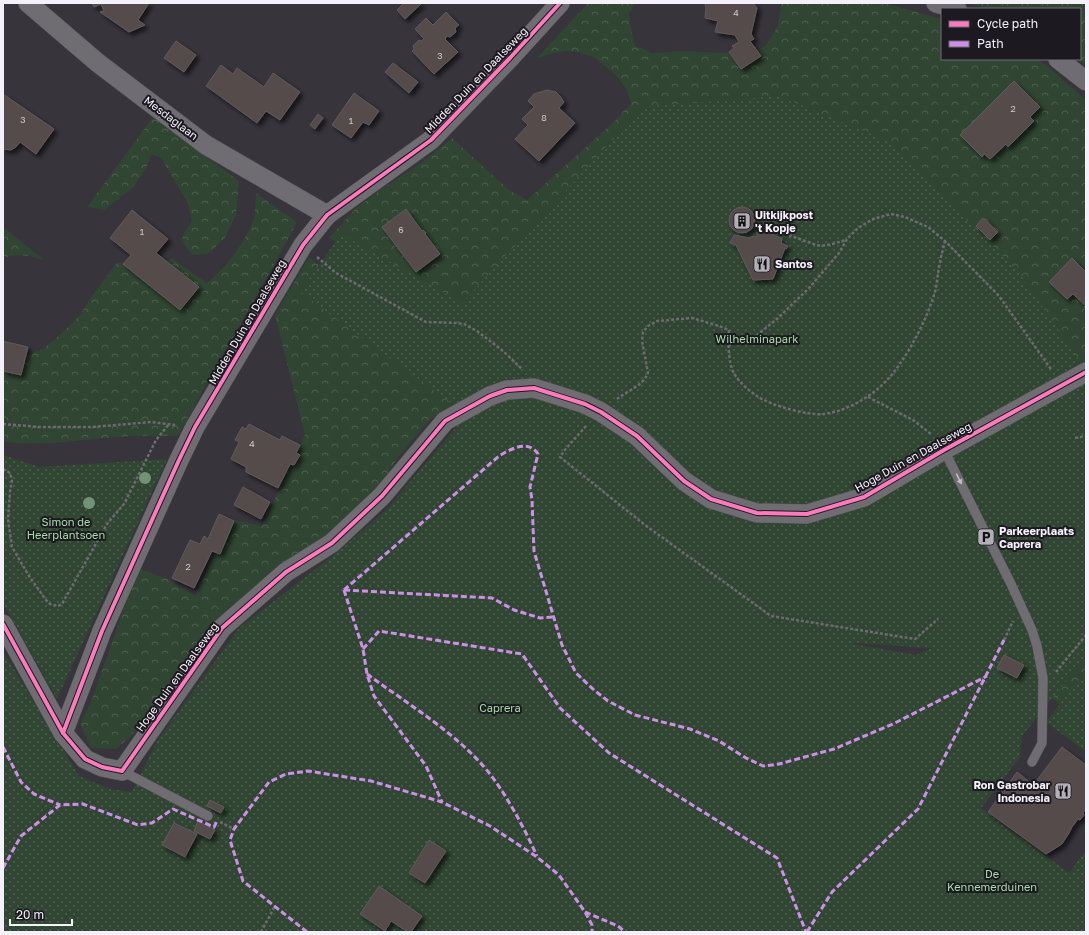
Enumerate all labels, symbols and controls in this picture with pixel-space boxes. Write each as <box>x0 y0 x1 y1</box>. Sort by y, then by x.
house number: 4 <box>733 7 739 18</box>
legend <box>941 8 1081 60</box>
text: Cycle path <box>977 16 1038 31</box>
street label: Midden Duin en Daalseweg <box>422 24 530 135</box>
text: Path <box>977 36 1004 51</box>
house number: 3 <box>437 50 443 61</box>
street label: Mesdaglaan <box>142 93 201 142</box>
house number: 2 <box>1010 103 1016 114</box>
house number: 8 <box>541 112 547 123</box>
house number: 3 <box>20 114 26 125</box>
house number: 1 <box>349 115 354 126</box>
place label: Uitkijkpost 't Kopje <box>755 208 814 234</box>
building icon: Uitkijkpost 't Kopje <box>732 211 752 231</box>
house number: 6 <box>398 224 404 235</box>
house number: 1 <box>140 226 145 237</box>
restaurant icon: Santos <box>752 254 772 274</box>
street label: Midden Duin en Daalseweg <box>205 257 288 387</box>
place label: Santos <box>775 257 813 270</box>
park label: Wilhelminapark <box>716 332 798 345</box>
street label: Hoge Duin en Daalseweg <box>852 419 973 494</box>
house number: 4 <box>249 438 255 449</box>
one-way arrow <box>956 473 962 485</box>
park label: Simon de Heerplantsoen <box>27 515 105 541</box>
place label: Parkeerplaats Caprera <box>999 524 1074 550</box>
parking icon: Parkeerplaats Caprera <box>976 527 996 547</box>
house number: 2 <box>185 561 191 572</box>
street label: Hoge Duin en Daalseweg <box>133 620 220 734</box>
park label: Caprera <box>479 701 521 714</box>
place label: Ron Gastrobar Indonesia <box>973 778 1051 804</box>
restaurant icon: Ron Gastrobar Indonesia <box>1053 781 1073 801</box>
park label: De Kennemerduinen <box>947 867 1037 893</box>
scale bar <box>10 901 72 927</box>
text: 20 m <box>16 907 44 922</box>

